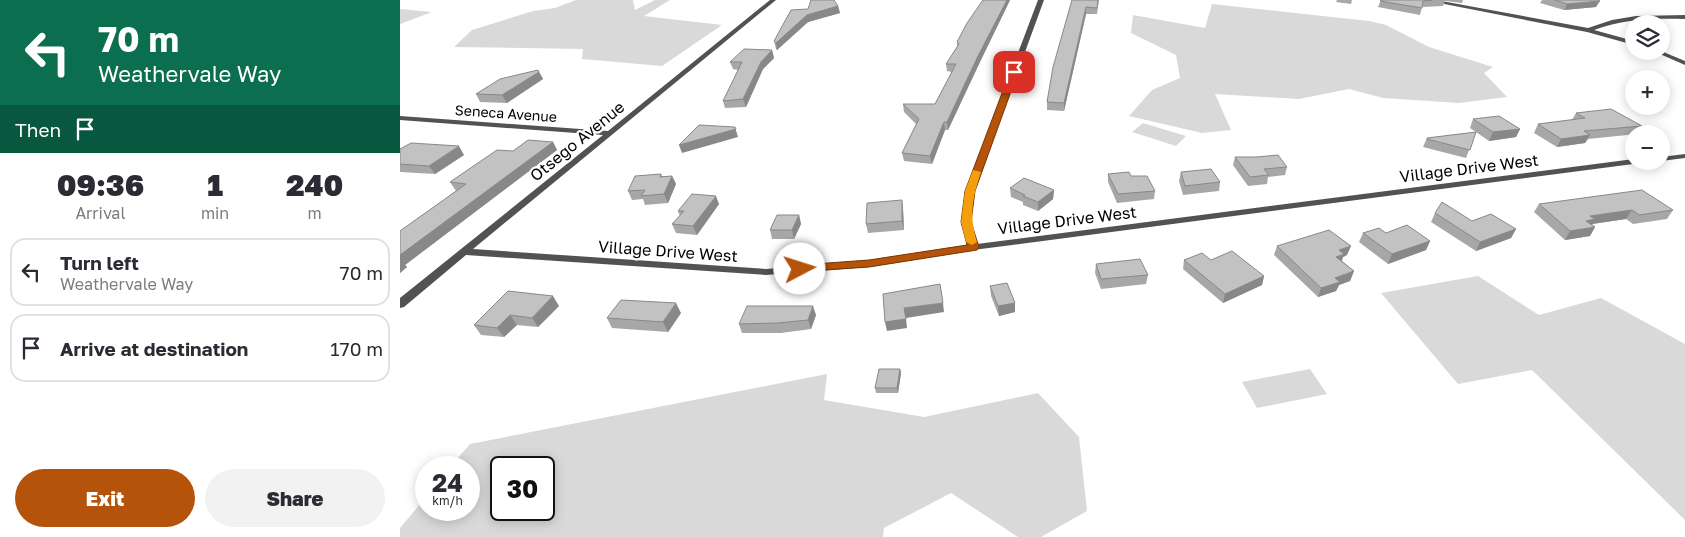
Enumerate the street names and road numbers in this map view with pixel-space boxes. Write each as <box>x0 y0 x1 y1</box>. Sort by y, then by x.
street label: Otsego Avenue <box>526 97 628 185</box>
street label: Seneca Avenue <box>454 101 558 125</box>
street label: Village Drive West <box>1398 150 1540 186</box>
street label: Village Drive West <box>996 202 1138 238</box>
street label: Village Drive West <box>598 236 738 266</box>

